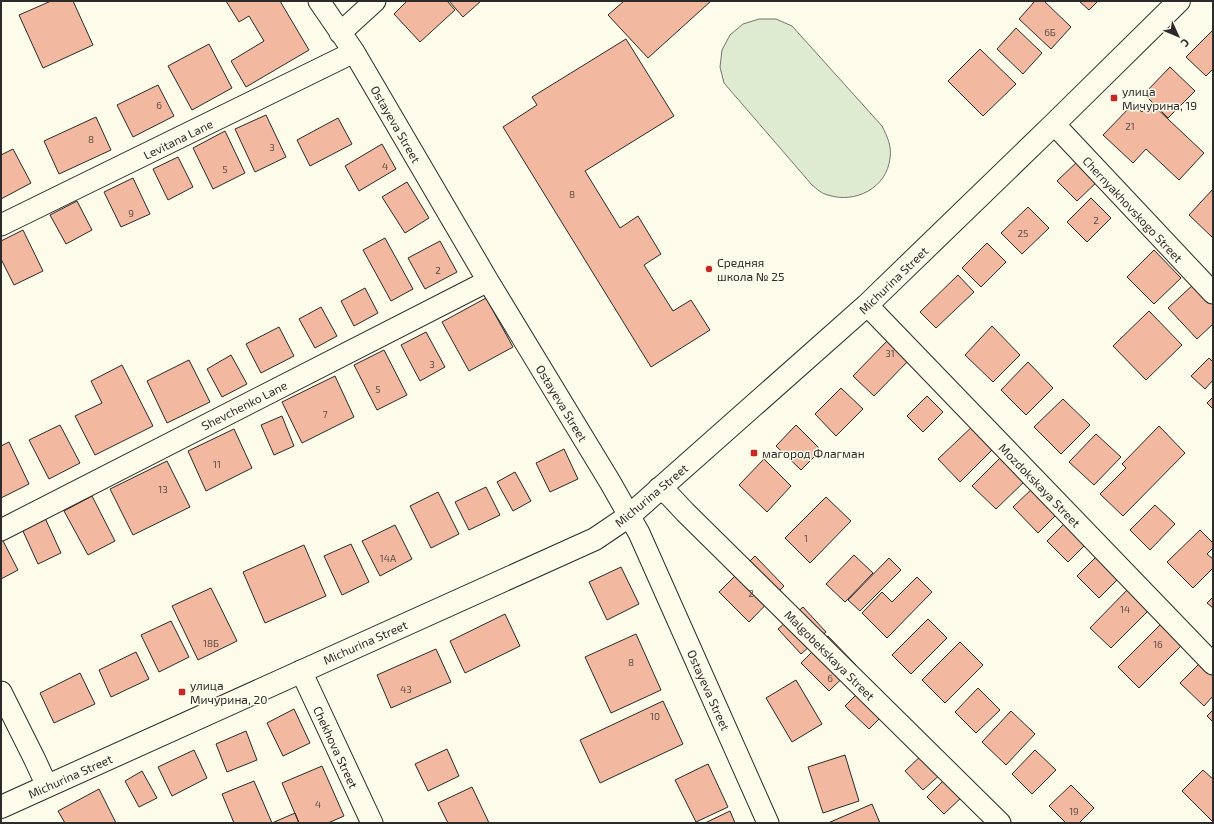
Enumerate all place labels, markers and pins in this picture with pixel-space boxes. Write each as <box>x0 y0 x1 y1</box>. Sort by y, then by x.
place label: улица Мичурина, 19 <box>1122 84 1197 113</box>
marker: улица Мичурина, 19 <box>1109 93 1119 103</box>
place label: Средняя школа № 25 <box>717 255 785 283</box>
marker: Средняя школа № 25 <box>704 264 714 274</box>
place label: магород Флагман <box>762 446 865 460</box>
marker: магород Флагман <box>749 448 759 458</box>
place label: улица Мичурина, 20 <box>190 678 267 707</box>
marker: улица Мичурина, 20 <box>177 687 187 697</box>

